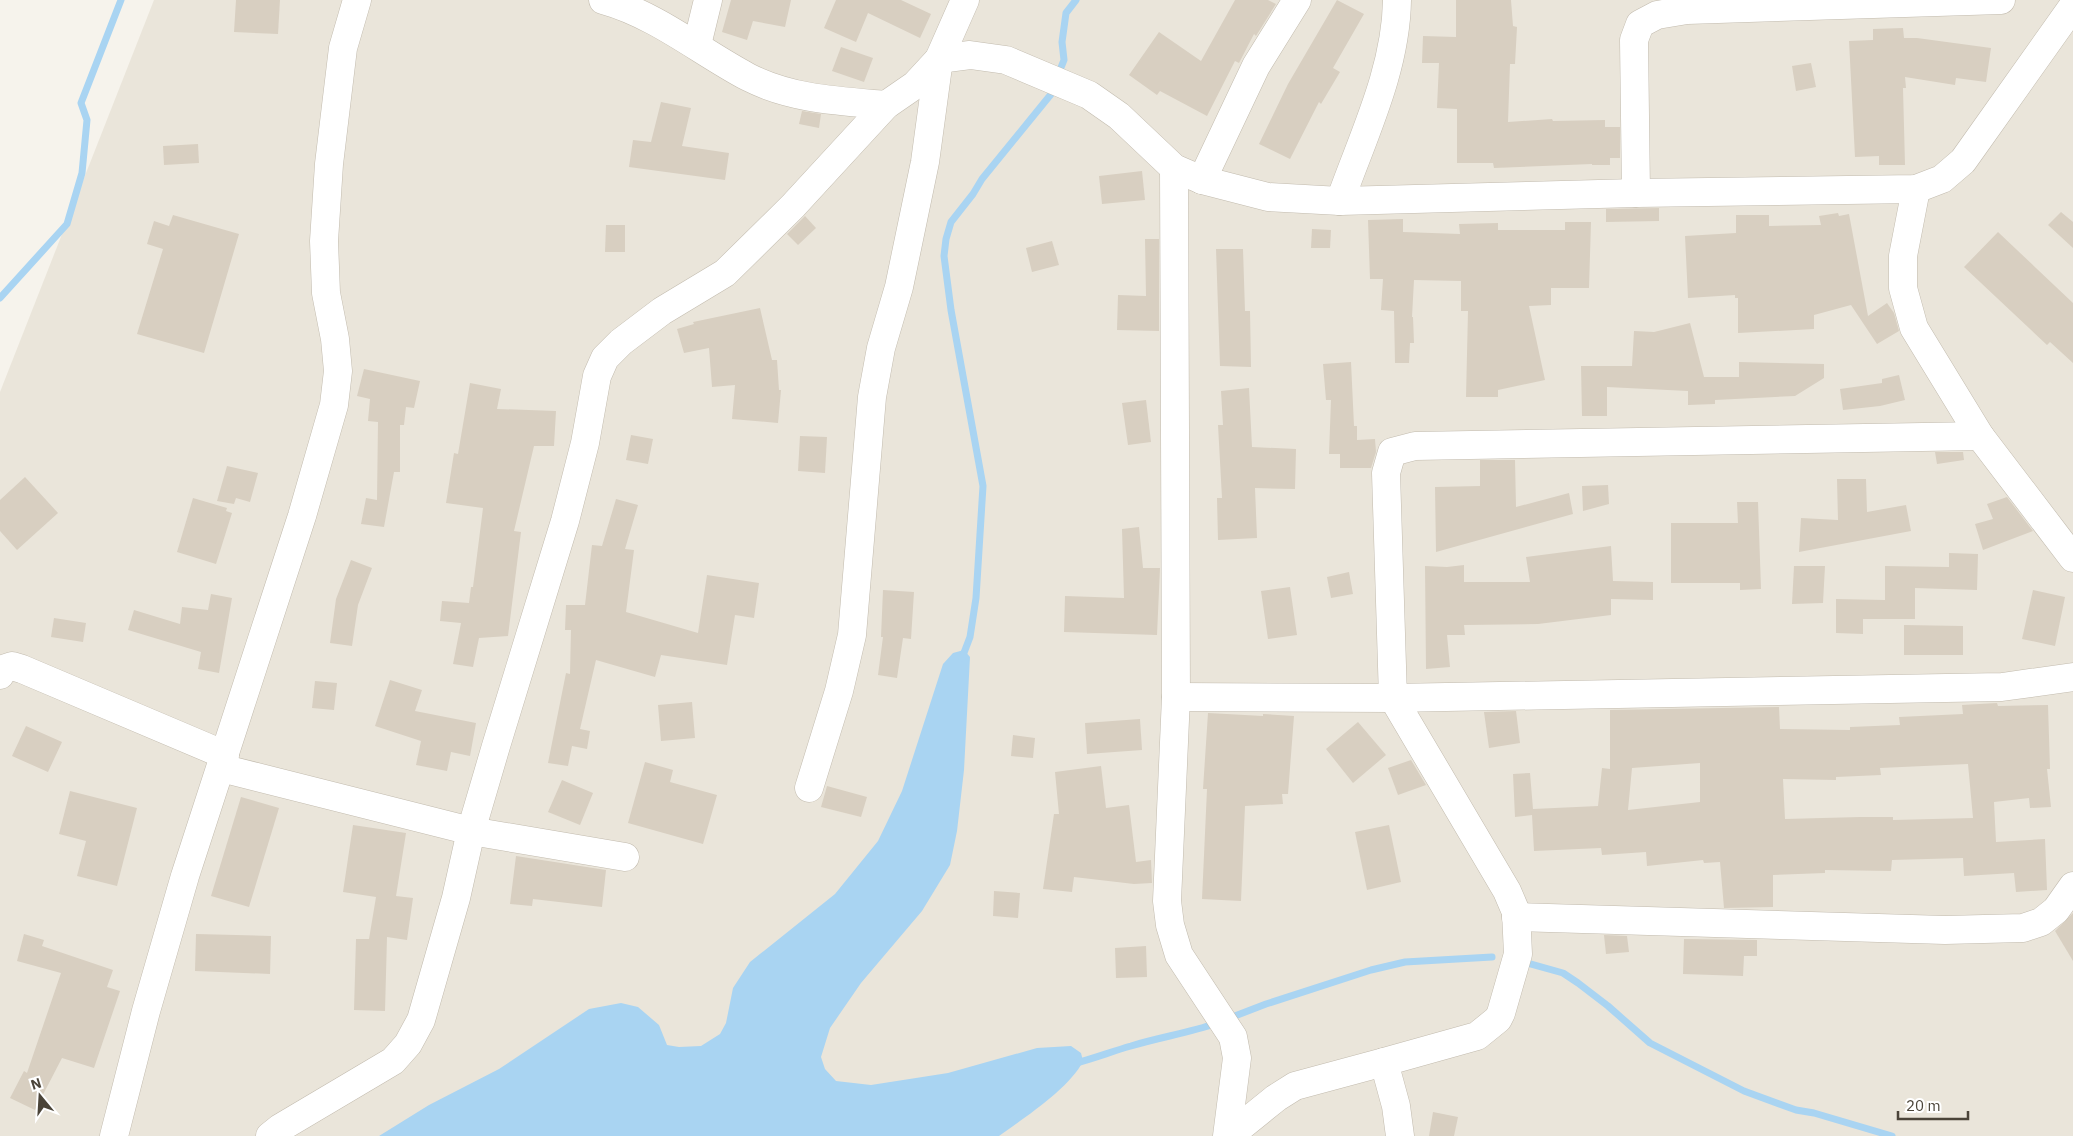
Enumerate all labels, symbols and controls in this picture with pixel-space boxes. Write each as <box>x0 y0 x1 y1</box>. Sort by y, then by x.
north arrow <box>15 1071 65 1121</box>
text: N <box>28 1074 44 1094</box>
scale bar <box>1898 1088 1968 1120</box>
text: 20 m <box>1906 1096 1941 1115</box>

